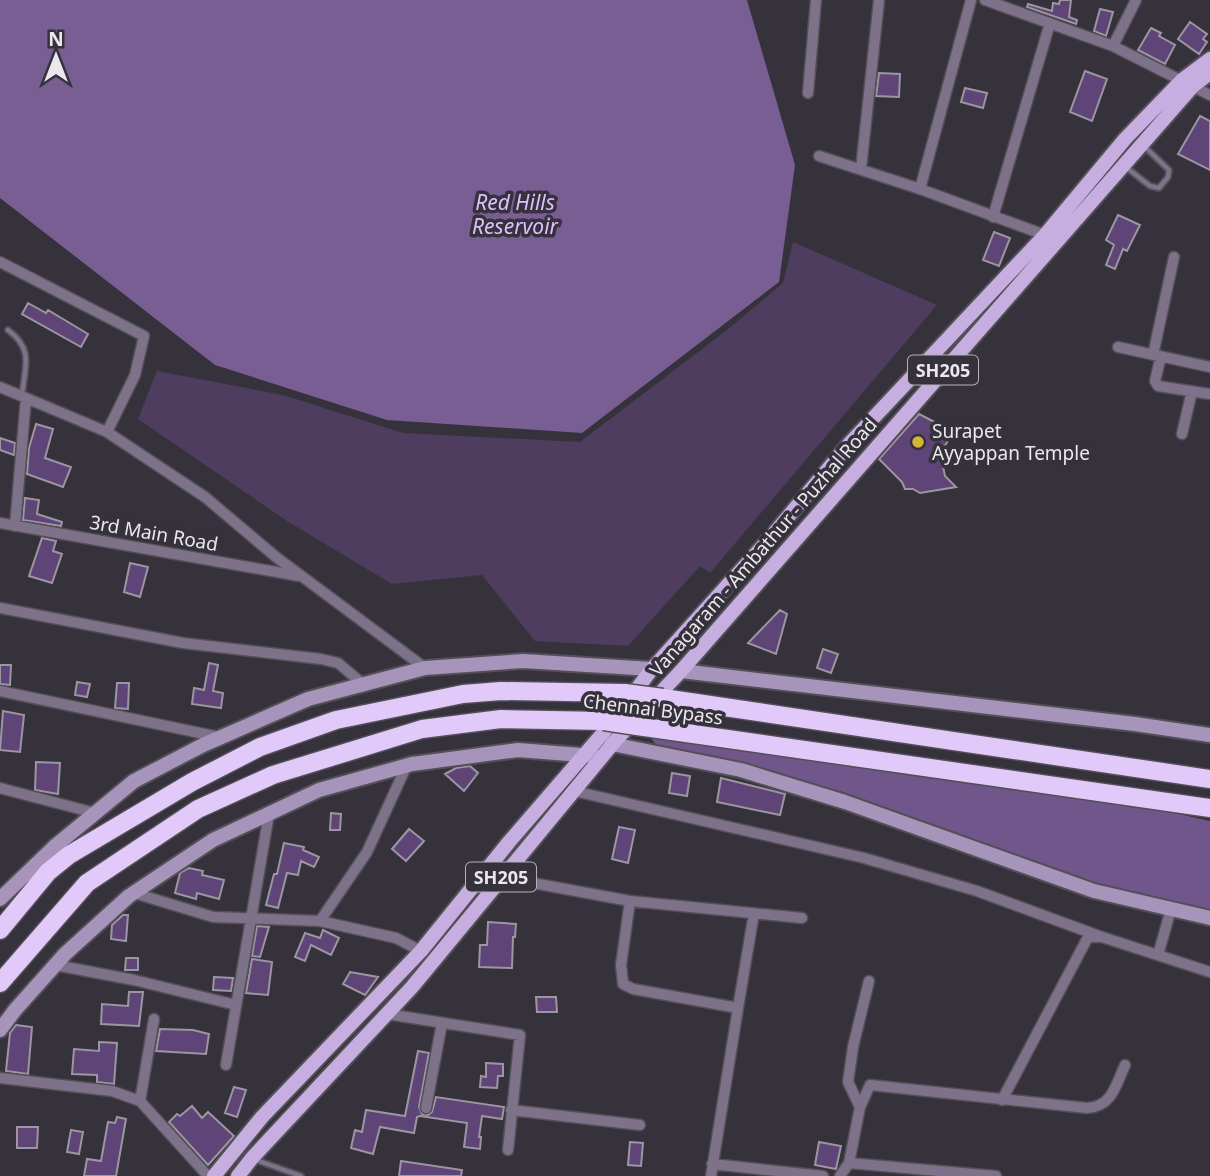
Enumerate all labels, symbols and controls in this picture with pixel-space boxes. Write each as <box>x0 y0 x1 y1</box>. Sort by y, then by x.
north arrow <box>21 21 91 91</box>
text: N <box>48 26 64 52</box>
water label: Red Hills Reservoir <box>472 188 560 240</box>
road number: SH205 <box>908 356 978 384</box>
street label: Vanagaram - Ambathur - Puzhal Road <box>643 412 883 682</box>
place label: Surapet Ayyappan Temple <box>932 418 1090 466</box>
marker: Surapet Ayyappan Temple <box>910 434 926 450</box>
street label: 3rd Main Road <box>88 509 220 557</box>
street label: Chennai Bypass <box>581 688 725 730</box>
road number: SH205 <box>466 862 536 892</box>

